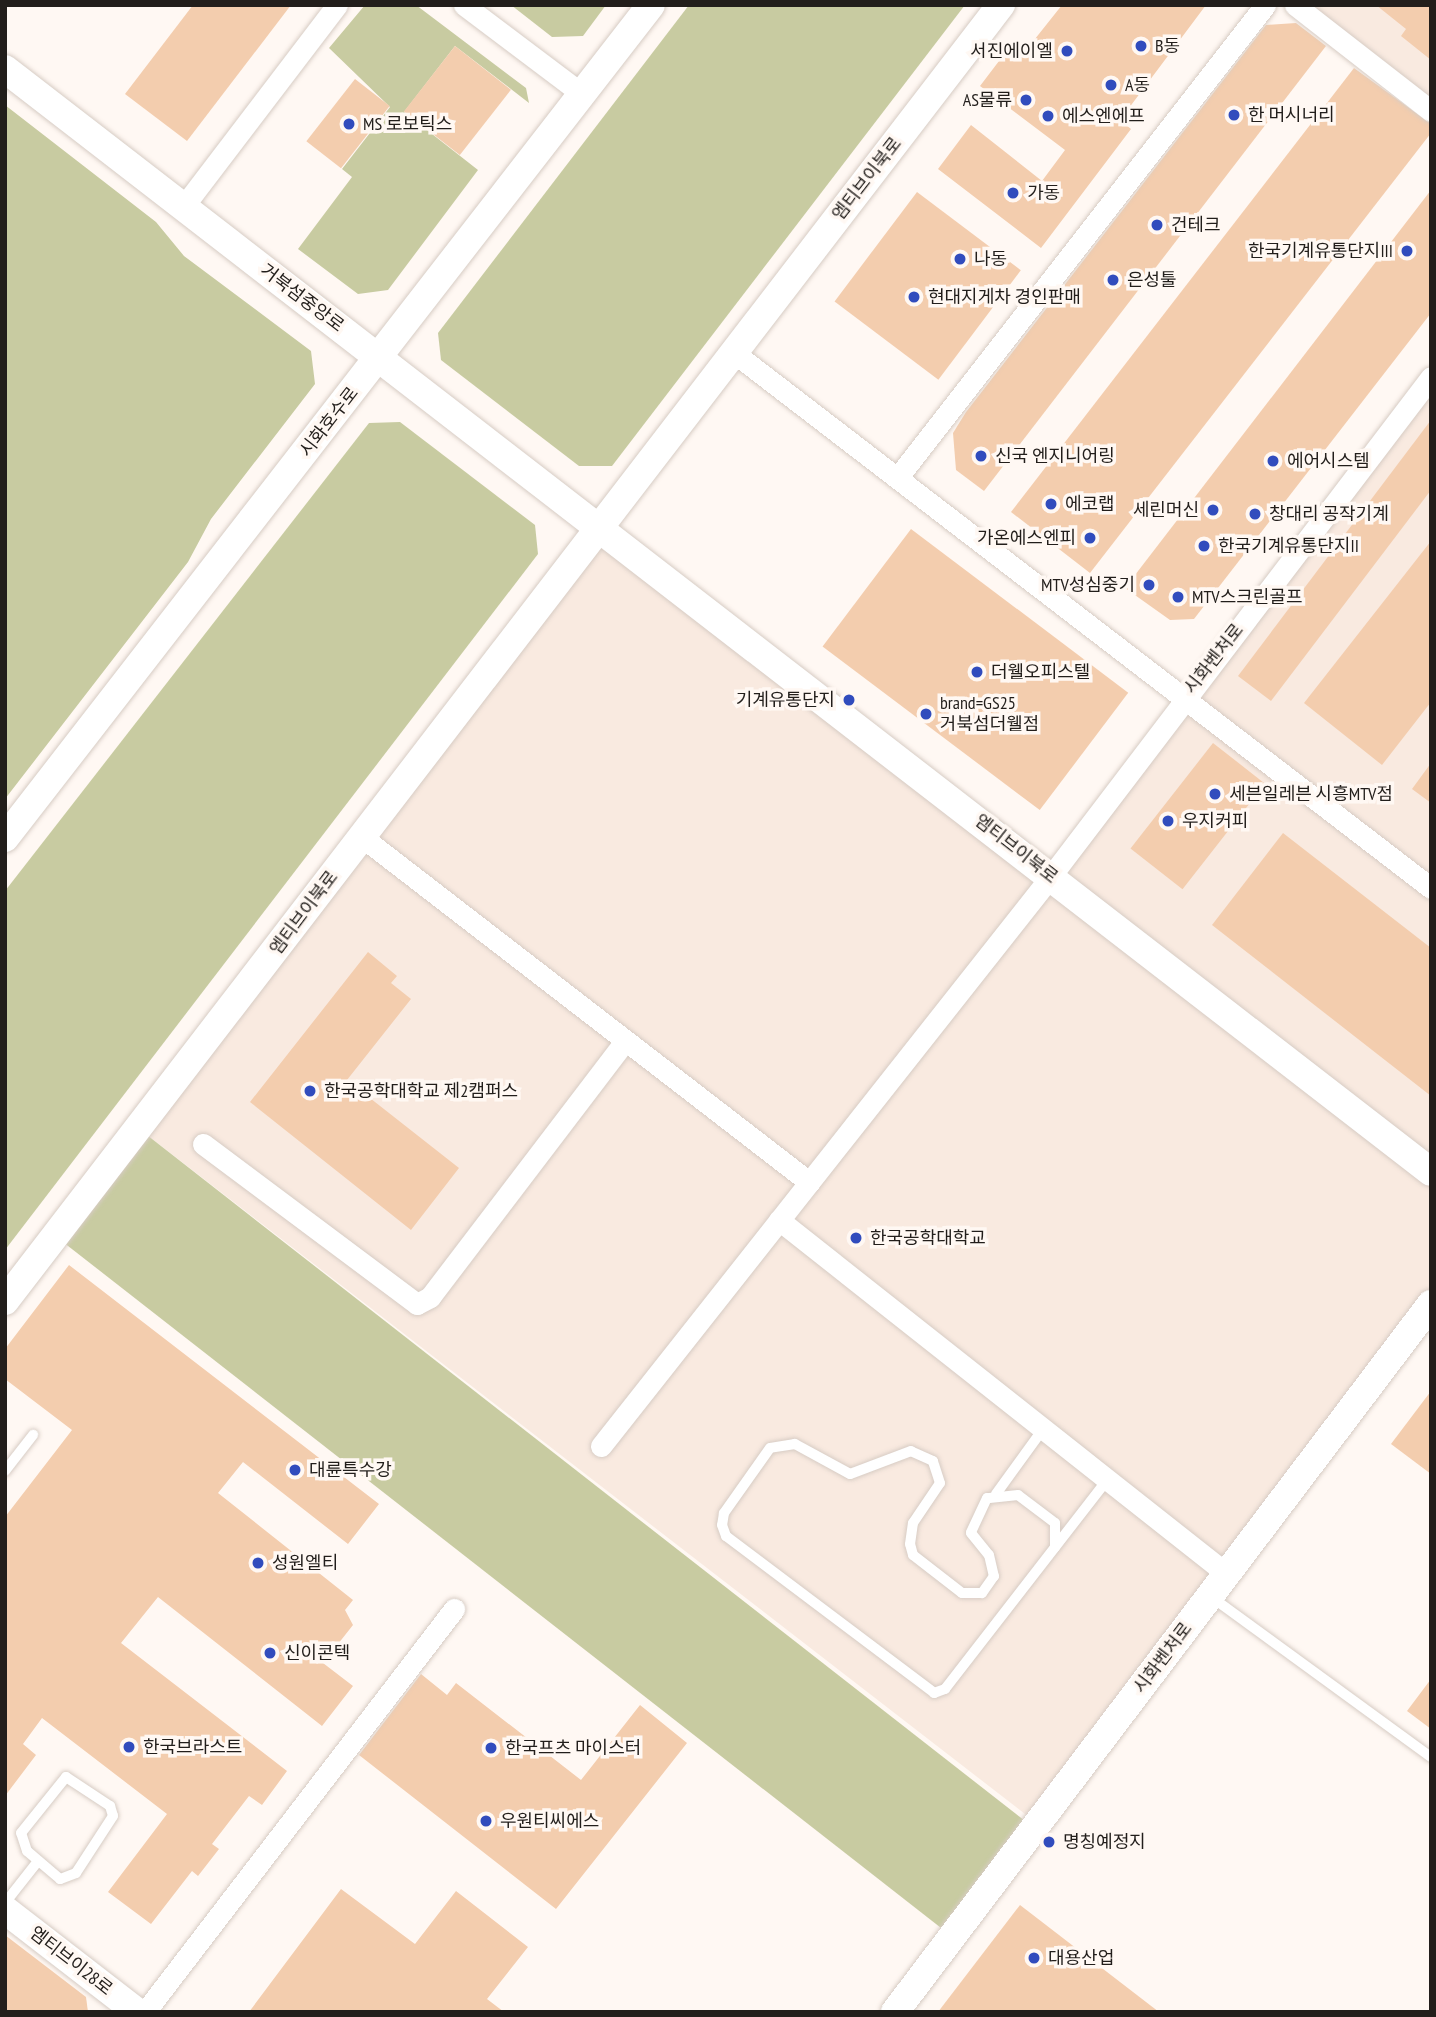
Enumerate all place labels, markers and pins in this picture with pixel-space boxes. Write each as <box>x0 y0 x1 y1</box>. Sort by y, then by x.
place label: B동 <box>1155 35 1180 57</box>
marker: B동 <box>1133 38 1149 54</box>
place label: 서진에이엘 <box>970 40 1053 62</box>
marker: 서진에이엘 <box>1059 43 1075 59</box>
place label: A동 <box>1125 74 1150 96</box>
marker: A동 <box>1103 77 1119 93</box>
place label: AS물류 <box>963 89 1012 111</box>
marker: AS물류 <box>1018 92 1034 108</box>
place label: 한 머시너리 <box>1248 104 1335 126</box>
place label: 에스엔에프 <box>1062 105 1145 127</box>
marker: 한 머시너리 <box>1226 107 1242 123</box>
marker: 에스엔에프 <box>1040 108 1056 124</box>
place label: MS 로보틱스 <box>363 113 452 135</box>
marker: MS 로보틱스 <box>341 116 357 132</box>
place label: 가동 <box>1027 182 1060 204</box>
marker: 가동 <box>1005 185 1021 201</box>
place label: 건테크 <box>1171 214 1221 236</box>
marker: 건테크 <box>1149 217 1165 233</box>
place label: 한국기계유통단지III <box>1248 240 1393 262</box>
marker: 한국기계유통단지III <box>1399 243 1415 259</box>
place label: 나동 <box>974 248 1007 270</box>
marker: 나동 <box>952 251 968 267</box>
place label: 은성툴 <box>1127 269 1177 291</box>
marker: 은성툴 <box>1105 272 1121 288</box>
place label: 현대지게차 경인판매 <box>928 286 1081 308</box>
marker: 현대지게차 경인판매 <box>906 289 922 305</box>
place label: 신국 엔지니어링 <box>995 445 1115 467</box>
marker: 신국 엔지니어링 <box>973 448 989 464</box>
place label: 에어시스템 <box>1287 450 1370 472</box>
marker: 에어시스템 <box>1265 453 1281 469</box>
place label: 에코랩 <box>1065 493 1115 515</box>
marker: 에코랩 <box>1043 496 1059 512</box>
place label: 세린머신 <box>1133 499 1199 521</box>
marker: 세린머신 <box>1205 502 1221 518</box>
place label: 창대리 공작기계 <box>1269 503 1389 525</box>
marker: 창대리 공작기계 <box>1247 506 1263 522</box>
place label: 가온에스엔피 <box>977 527 1076 549</box>
marker: 가온에스엔피 <box>1082 530 1098 546</box>
place label: 한국기계유통단지II <box>1218 535 1359 557</box>
marker: 한국기계유통단지II <box>1196 538 1212 554</box>
place label: MTV성심중기 <box>1041 574 1135 596</box>
marker: MTV성심중기 <box>1141 577 1157 593</box>
place label: MTV스크린골프 <box>1192 586 1303 608</box>
marker: MTV스크린골프 <box>1170 589 1186 605</box>
place label: 더웰오피스텔 <box>991 661 1090 683</box>
marker: 더웰오피스텔 <box>969 664 985 680</box>
place label: 기계유통단지 <box>736 689 835 711</box>
marker: 기계유통단지 <box>841 692 857 708</box>
place label: brand=GS25 거북섬더웰점 <box>940 693 1039 736</box>
marker: brand=GS25 거북섬더웰점 <box>918 706 934 722</box>
place label: 세븐일레븐 시흥MTV점 <box>1229 783 1393 805</box>
marker: 세븐일레븐 시흥MTV점 <box>1207 786 1223 802</box>
place label: 우지커피 <box>1182 810 1248 832</box>
marker: 우지커피 <box>1160 813 1176 829</box>
place label: 한국공학대학교 제2캠퍼스 <box>324 1080 518 1102</box>
marker: 한국공학대학교 제2캠퍼스 <box>302 1083 318 1099</box>
place label: 한국공학대학교 <box>870 1227 986 1249</box>
marker: 한국공학대학교 <box>848 1230 864 1246</box>
place label: 대륜특수강 <box>309 1459 392 1481</box>
marker: 대륜특수강 <box>287 1462 303 1478</box>
place label: 성원엘티 <box>272 1552 338 1574</box>
marker: 성원엘티 <box>250 1555 266 1571</box>
place label: 신이콘텍 <box>284 1642 350 1664</box>
marker: 신이콘텍 <box>262 1645 278 1661</box>
place label: 한국브라스트 <box>143 1736 242 1758</box>
place label: 한국프츠 마이스터 <box>505 1737 641 1759</box>
marker: 한국브라스트 <box>121 1739 137 1755</box>
marker: 한국프츠 마이스터 <box>483 1740 499 1756</box>
place label: 우원티씨에스 <box>500 1810 599 1832</box>
marker: 우원티씨에스 <box>478 1813 494 1829</box>
place label: 명칭예정지 <box>1063 1831 1146 1853</box>
marker: 명칭예정지 <box>1041 1834 1057 1850</box>
place label: 대용산업 <box>1048 1947 1114 1969</box>
marker: 대용산업 <box>1026 1950 1042 1966</box>

